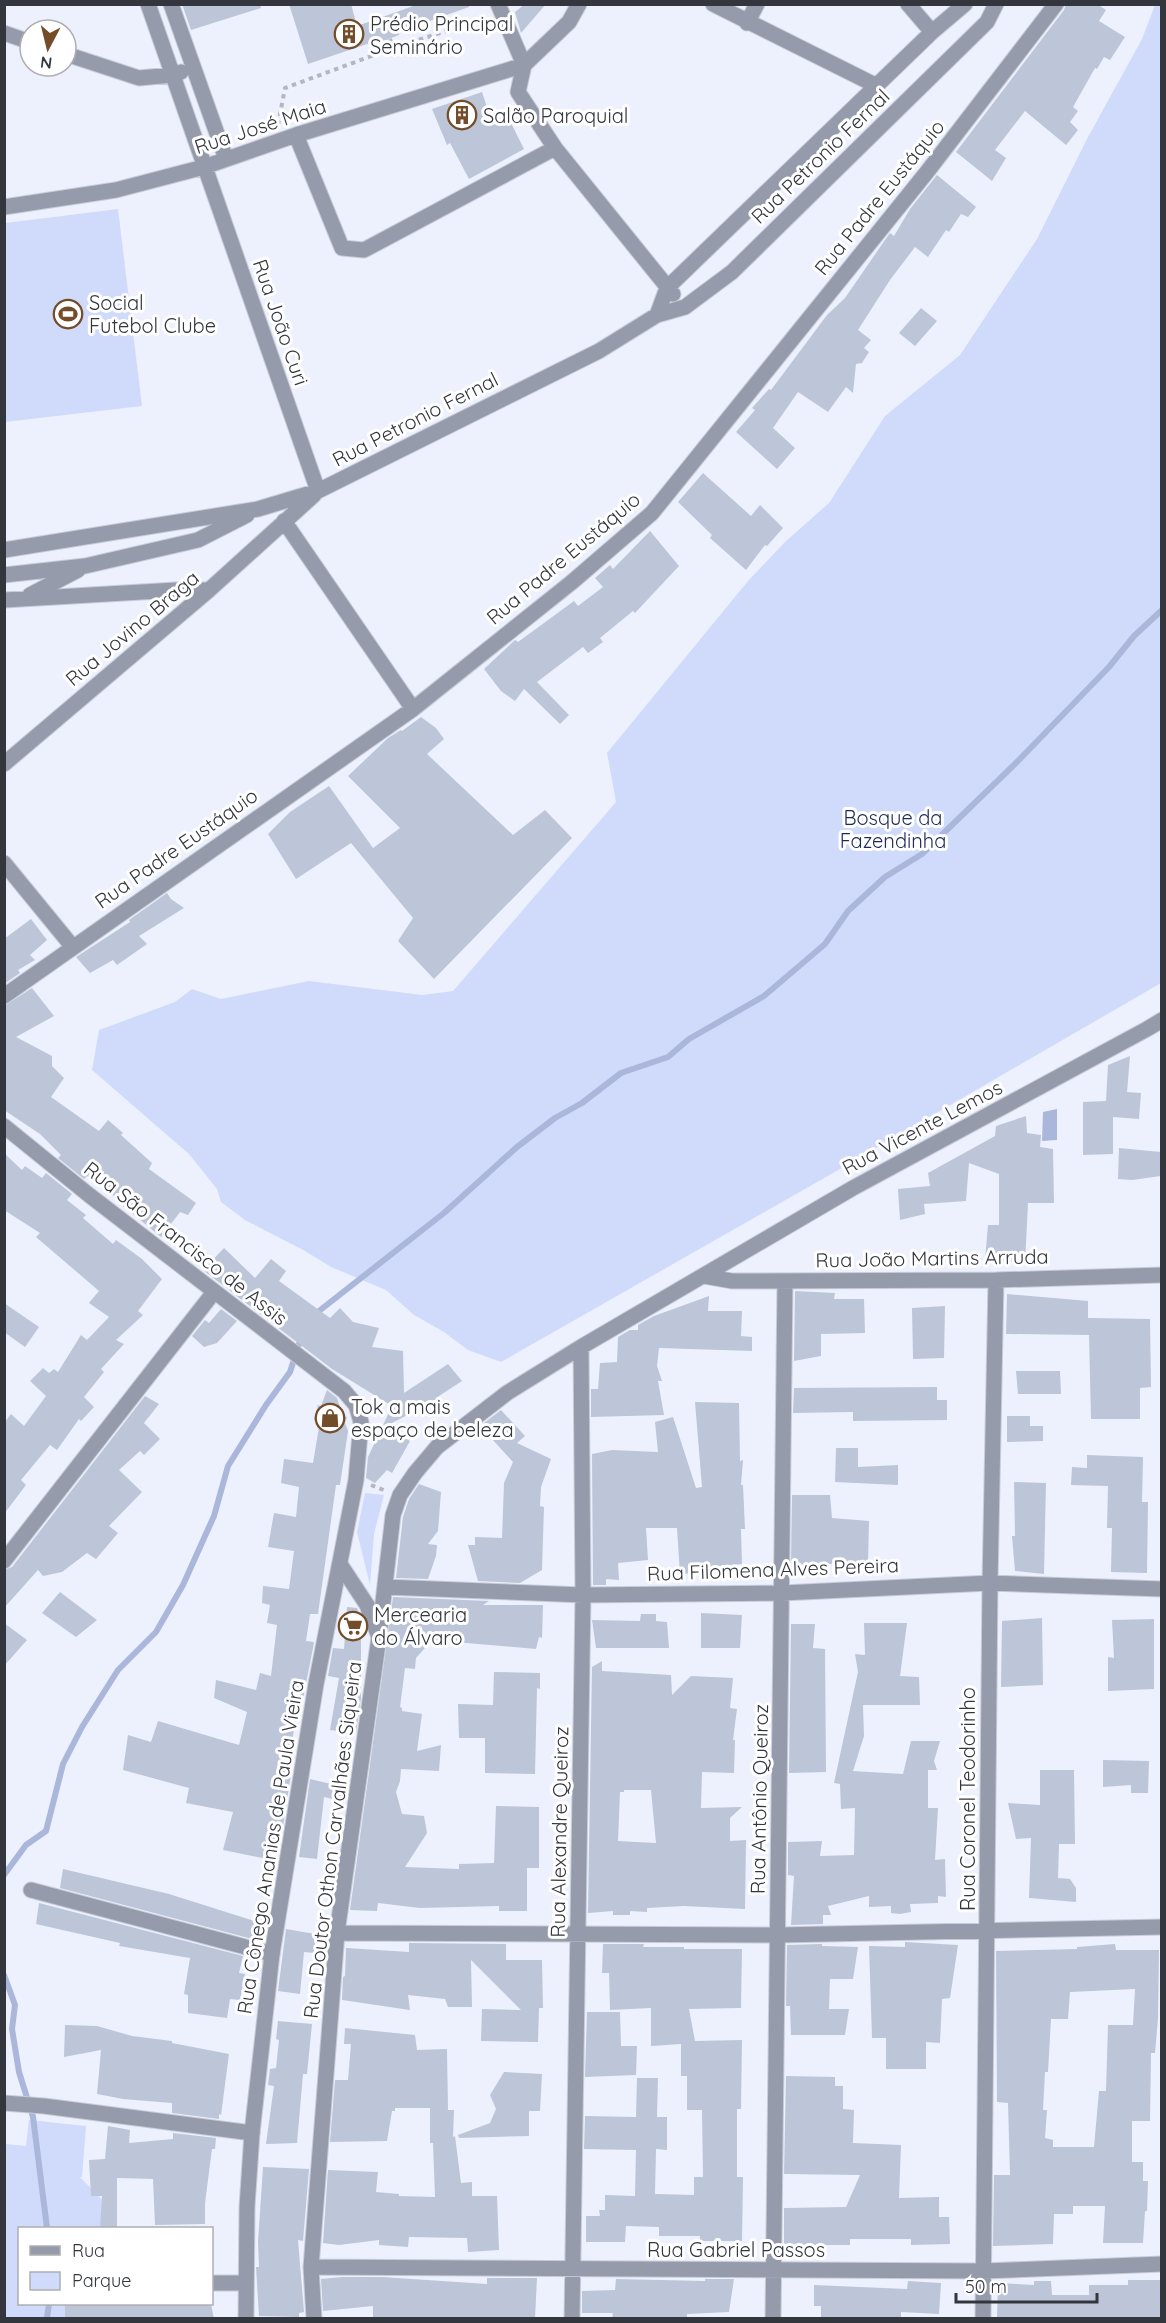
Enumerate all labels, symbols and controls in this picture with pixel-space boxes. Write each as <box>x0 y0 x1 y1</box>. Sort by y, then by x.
place label: Prédio Principal Seminário <box>370 11 513 59</box>
north arrow <box>18 18 78 78</box>
building icon: Prédio Principal Seminário <box>333 18 365 50</box>
text: N <box>39 52 53 74</box>
street label: Rua Petronio Fernal <box>746 83 894 229</box>
street label: Rua José Maia <box>191 93 329 159</box>
building icon: Salão Paroquial <box>446 99 478 131</box>
place label: Salão Paroquial <box>483 103 628 128</box>
street label: Rua Padre Eustáquio <box>809 114 949 280</box>
street label: Rua João Curi <box>248 256 314 388</box>
place label: Social Futebol Clube <box>89 290 216 338</box>
sports icon: Social Futebol Clube <box>52 298 84 330</box>
street label: Rua Petronio Fernal <box>328 366 502 472</box>
street label: Rua Padre Eustáquio <box>481 486 645 630</box>
street label: Rua Jovino Braga <box>60 565 204 691</box>
street label: Rua Padre Eustáquio <box>90 782 262 914</box>
park label: Bosque da Fazendinha <box>840 805 946 853</box>
street label: Rua Vicente Lemos <box>838 1074 1006 1180</box>
street label: Rua São Francisco de Assis <box>79 1156 293 1330</box>
street label: Rua João Martins Arruda <box>815 1243 1049 1273</box>
place label: Tok a mais espaço de beleza <box>351 1394 514 1442</box>
shop icon: Tok a mais espaço de beleza <box>314 1402 346 1434</box>
street label: Rua Filomena Alves Pereira <box>647 1552 899 1586</box>
place label: Mercearia do Álvaro <box>374 1602 467 1650</box>
supermarket icon: Mercearia do Álvaro <box>337 1610 369 1642</box>
street label: Rua Doutor Othon Carvalhães Siqueira <box>298 1660 366 2020</box>
street label: Rua Cônego Ananias de Paula Vieira <box>231 1678 309 2016</box>
street label: Rua Coronel Teodorinho <box>955 1687 980 1911</box>
street label: Rua Antônio Queiroz <box>745 1704 773 1894</box>
street label: Rua Alexandre Queiroz <box>545 1726 573 1938</box>
legend <box>18 2227 213 2305</box>
street label: Rua Gabriel Passos <box>647 2237 825 2262</box>
text: Rua <box>72 2239 105 2262</box>
scale bar <box>956 2266 1097 2304</box>
text: Parque <box>72 2269 131 2292</box>
text: 50 m <box>965 2275 1007 2298</box>

